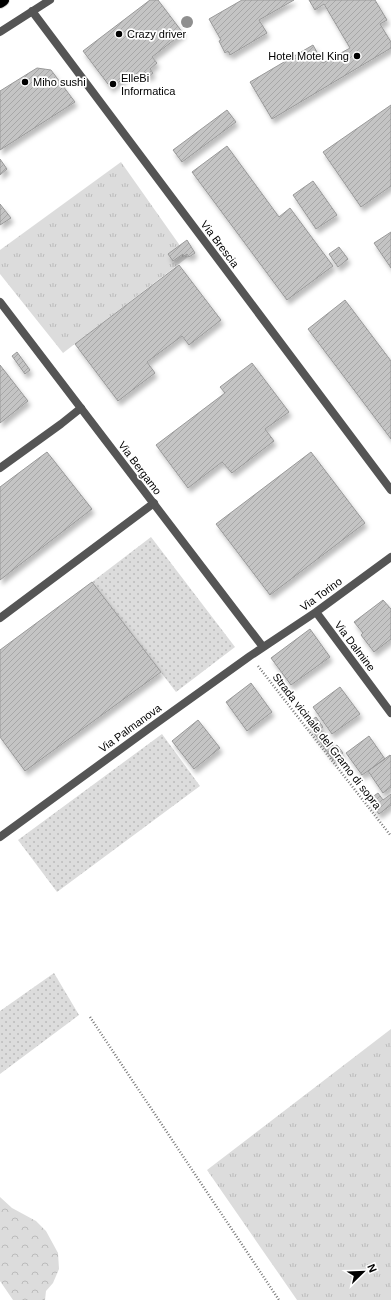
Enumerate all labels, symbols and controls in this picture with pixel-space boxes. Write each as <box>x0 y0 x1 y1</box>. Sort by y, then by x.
place label: Crazy driver <box>127 28 187 40</box>
marker: Crazy driver <box>114 29 124 39</box>
place label: Hotel Motel King <box>268 50 349 62</box>
marker: Hotel Motel King <box>352 51 362 61</box>
place label: ElleBi Informatica <box>121 72 176 97</box>
place label: Miho sushi <box>33 76 86 88</box>
marker: Miho sushi <box>20 77 30 87</box>
marker: ElleBi Informatica <box>108 79 118 89</box>
street label: Via Brescia <box>199 218 242 270</box>
street label: Via Bergamo <box>116 439 164 497</box>
street label: Via Torino <box>298 575 344 613</box>
street label: Via Dalmine <box>332 619 378 673</box>
street label: Strada vicinale del Gramo di sopra <box>270 671 384 812</box>
street label: Via Palmanova <box>97 701 164 755</box>
north arrow <box>343 1252 383 1292</box>
text: N <box>365 1262 379 1274</box>

